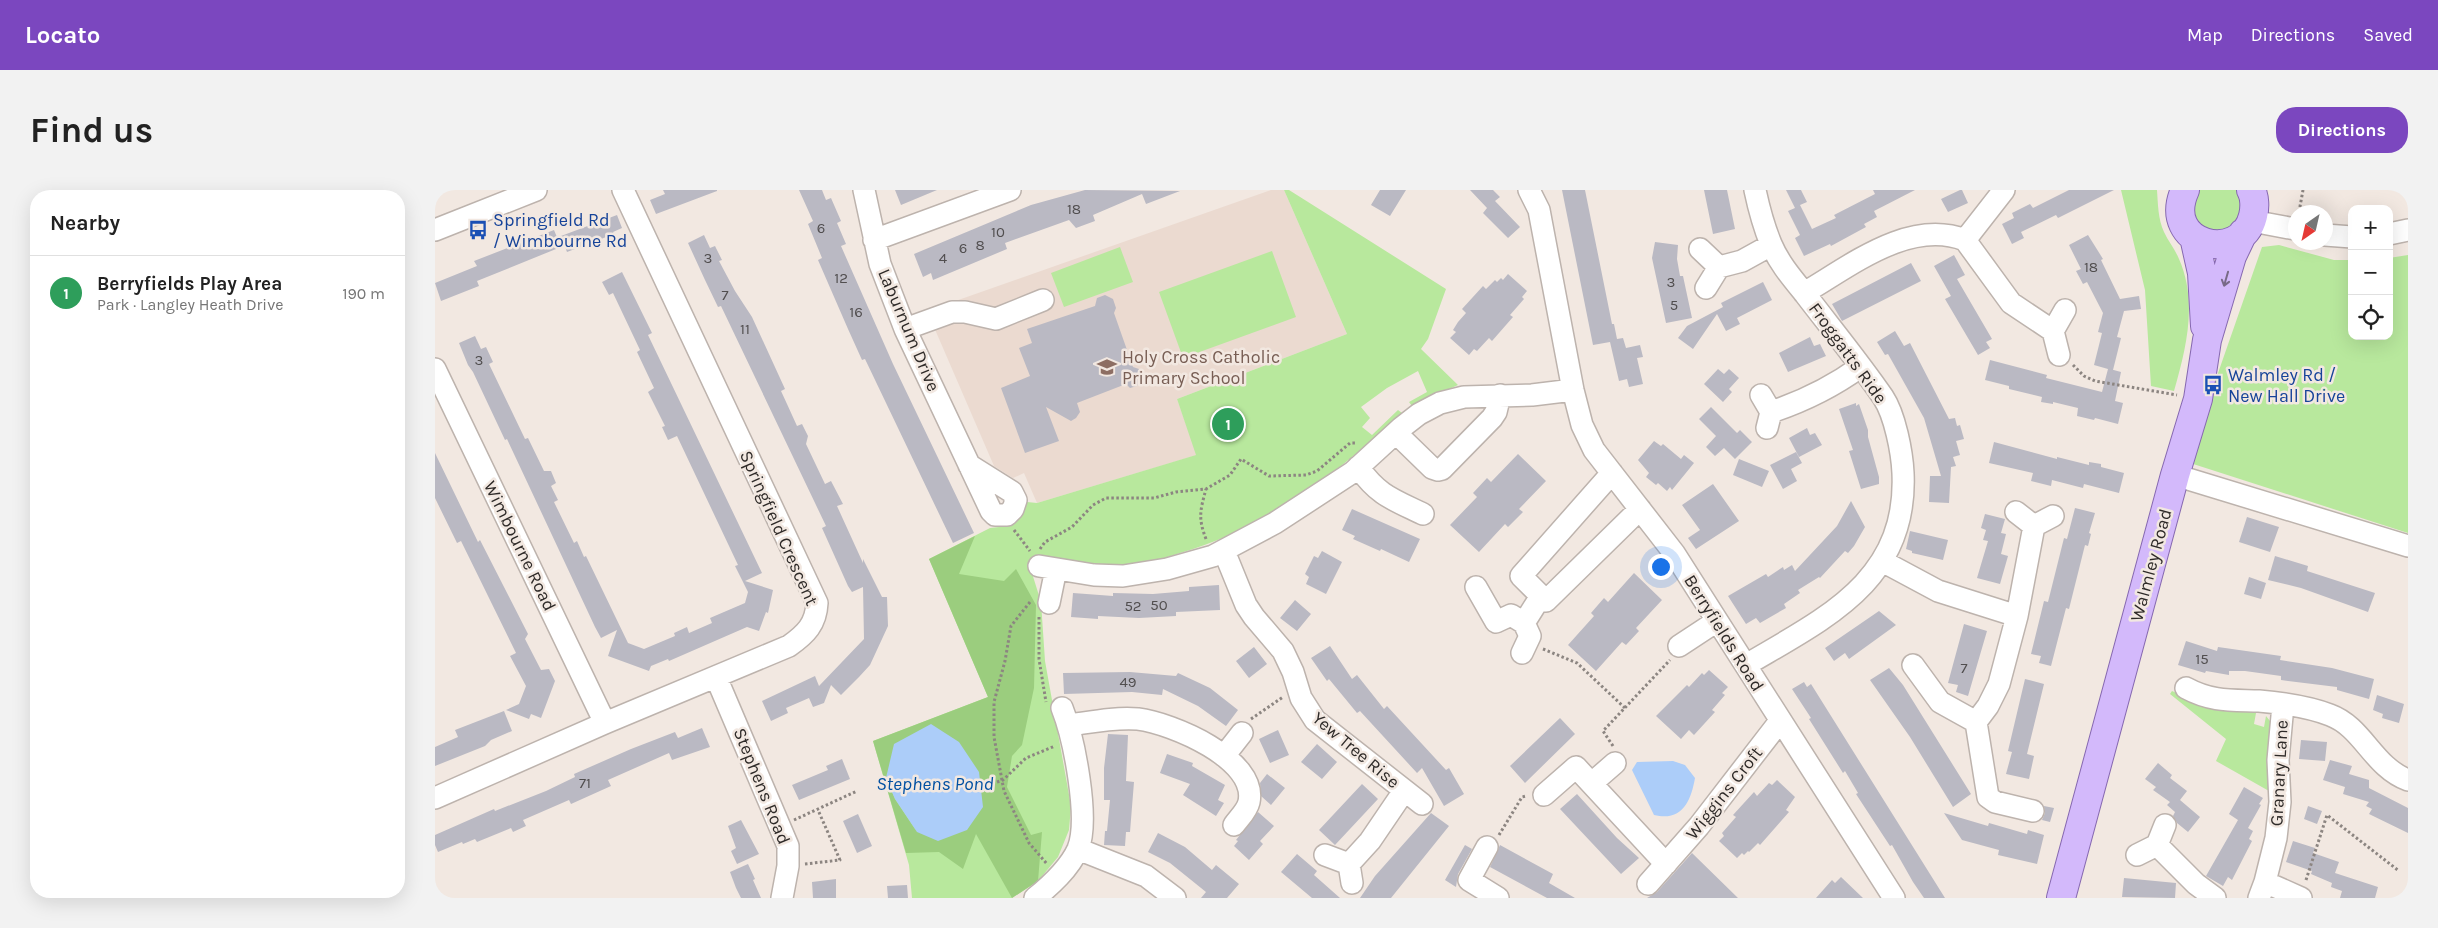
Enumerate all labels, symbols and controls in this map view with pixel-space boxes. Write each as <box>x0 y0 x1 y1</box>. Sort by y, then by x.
text: Locato <box>25 21 100 49</box>
text: Map <box>2187 24 2223 46</box>
text: Directions <box>2251 24 2335 46</box>
text: Saved <box>2363 24 2413 46</box>
button: Directions <box>2276 107 2408 153</box>
text: Find us <box>30 110 153 151</box>
house number: 18 <box>1067 200 1081 218</box>
north arrow <box>2288 205 2333 250</box>
map controls <box>2348 205 2393 340</box>
button: + <box>2348 205 2393 250</box>
place label: Springfield Rd / Wimbourne Rd <box>493 209 627 252</box>
text: Nearby <box>50 211 120 235</box>
bus stop icon: Springfield Rd / Wimbourne Rd <box>467 219 489 241</box>
house number: 6 <box>817 219 825 237</box>
house number: 10 <box>991 223 1005 241</box>
house number: 8 <box>975 236 985 254</box>
house number: 6 <box>959 239 967 257</box>
house number: 3 <box>704 249 712 267</box>
house number: 4 <box>939 249 948 267</box>
button: − <box>2348 250 2393 295</box>
house number: 18 <box>2084 258 2098 276</box>
street label: Laburnum Drive <box>873 265 945 395</box>
house number: 12 <box>834 269 848 287</box>
one-way arrow <box>2221 271 2230 287</box>
text: Berryfields Play Area <box>97 273 282 295</box>
house number: 3 <box>1667 273 1675 291</box>
text: 1 <box>63 284 69 303</box>
text: 190 m <box>342 284 385 303</box>
house number: 7 <box>721 286 729 304</box>
text: Park · Langley Heath Drive <box>97 295 283 314</box>
button: locate <box>2348 295 2393 340</box>
house number: 5 <box>1670 296 1678 314</box>
street label: Froggatts Ride <box>1804 298 1892 408</box>
house number: 16 <box>849 303 863 321</box>
house number: 11 <box>740 320 750 338</box>
place label: Holy Cross Catholic Primary School <box>1122 346 1280 389</box>
house number: 3 <box>475 351 483 369</box>
school or university icon: Holy Cross Catholic Primary School <box>1096 356 1118 378</box>
place label: Walmley Rd / New Hall Drive <box>2228 364 2345 407</box>
bus stop icon: Walmley Rd / New Hall Drive <box>2202 374 2224 396</box>
pin: 1 <box>1212 405 1244 443</box>
street label: Springfield Crescent <box>735 447 823 609</box>
street label: Wimbourne Road <box>479 477 561 615</box>
street label: Walmley Road <box>2125 506 2177 624</box>
your location <box>1648 554 1674 580</box>
street label: Berryfields Road <box>1679 571 1769 695</box>
house number: 50 <box>1150 596 1168 614</box>
house number: 52 <box>1124 597 1142 615</box>
house number: 15 <box>2195 650 2209 668</box>
house number: 7 <box>1960 659 1968 677</box>
house number: 49 <box>1119 673 1137 691</box>
street label: Yew Tree Rise <box>1308 707 1404 793</box>
street label: Granary Lane <box>2265 719 2293 827</box>
street label: Stephens Road <box>729 725 795 847</box>
street label: Wiggins Croft <box>1681 742 1767 844</box>
water label: Stephens Pond <box>876 773 994 795</box>
house number: 71 <box>579 774 591 792</box>

